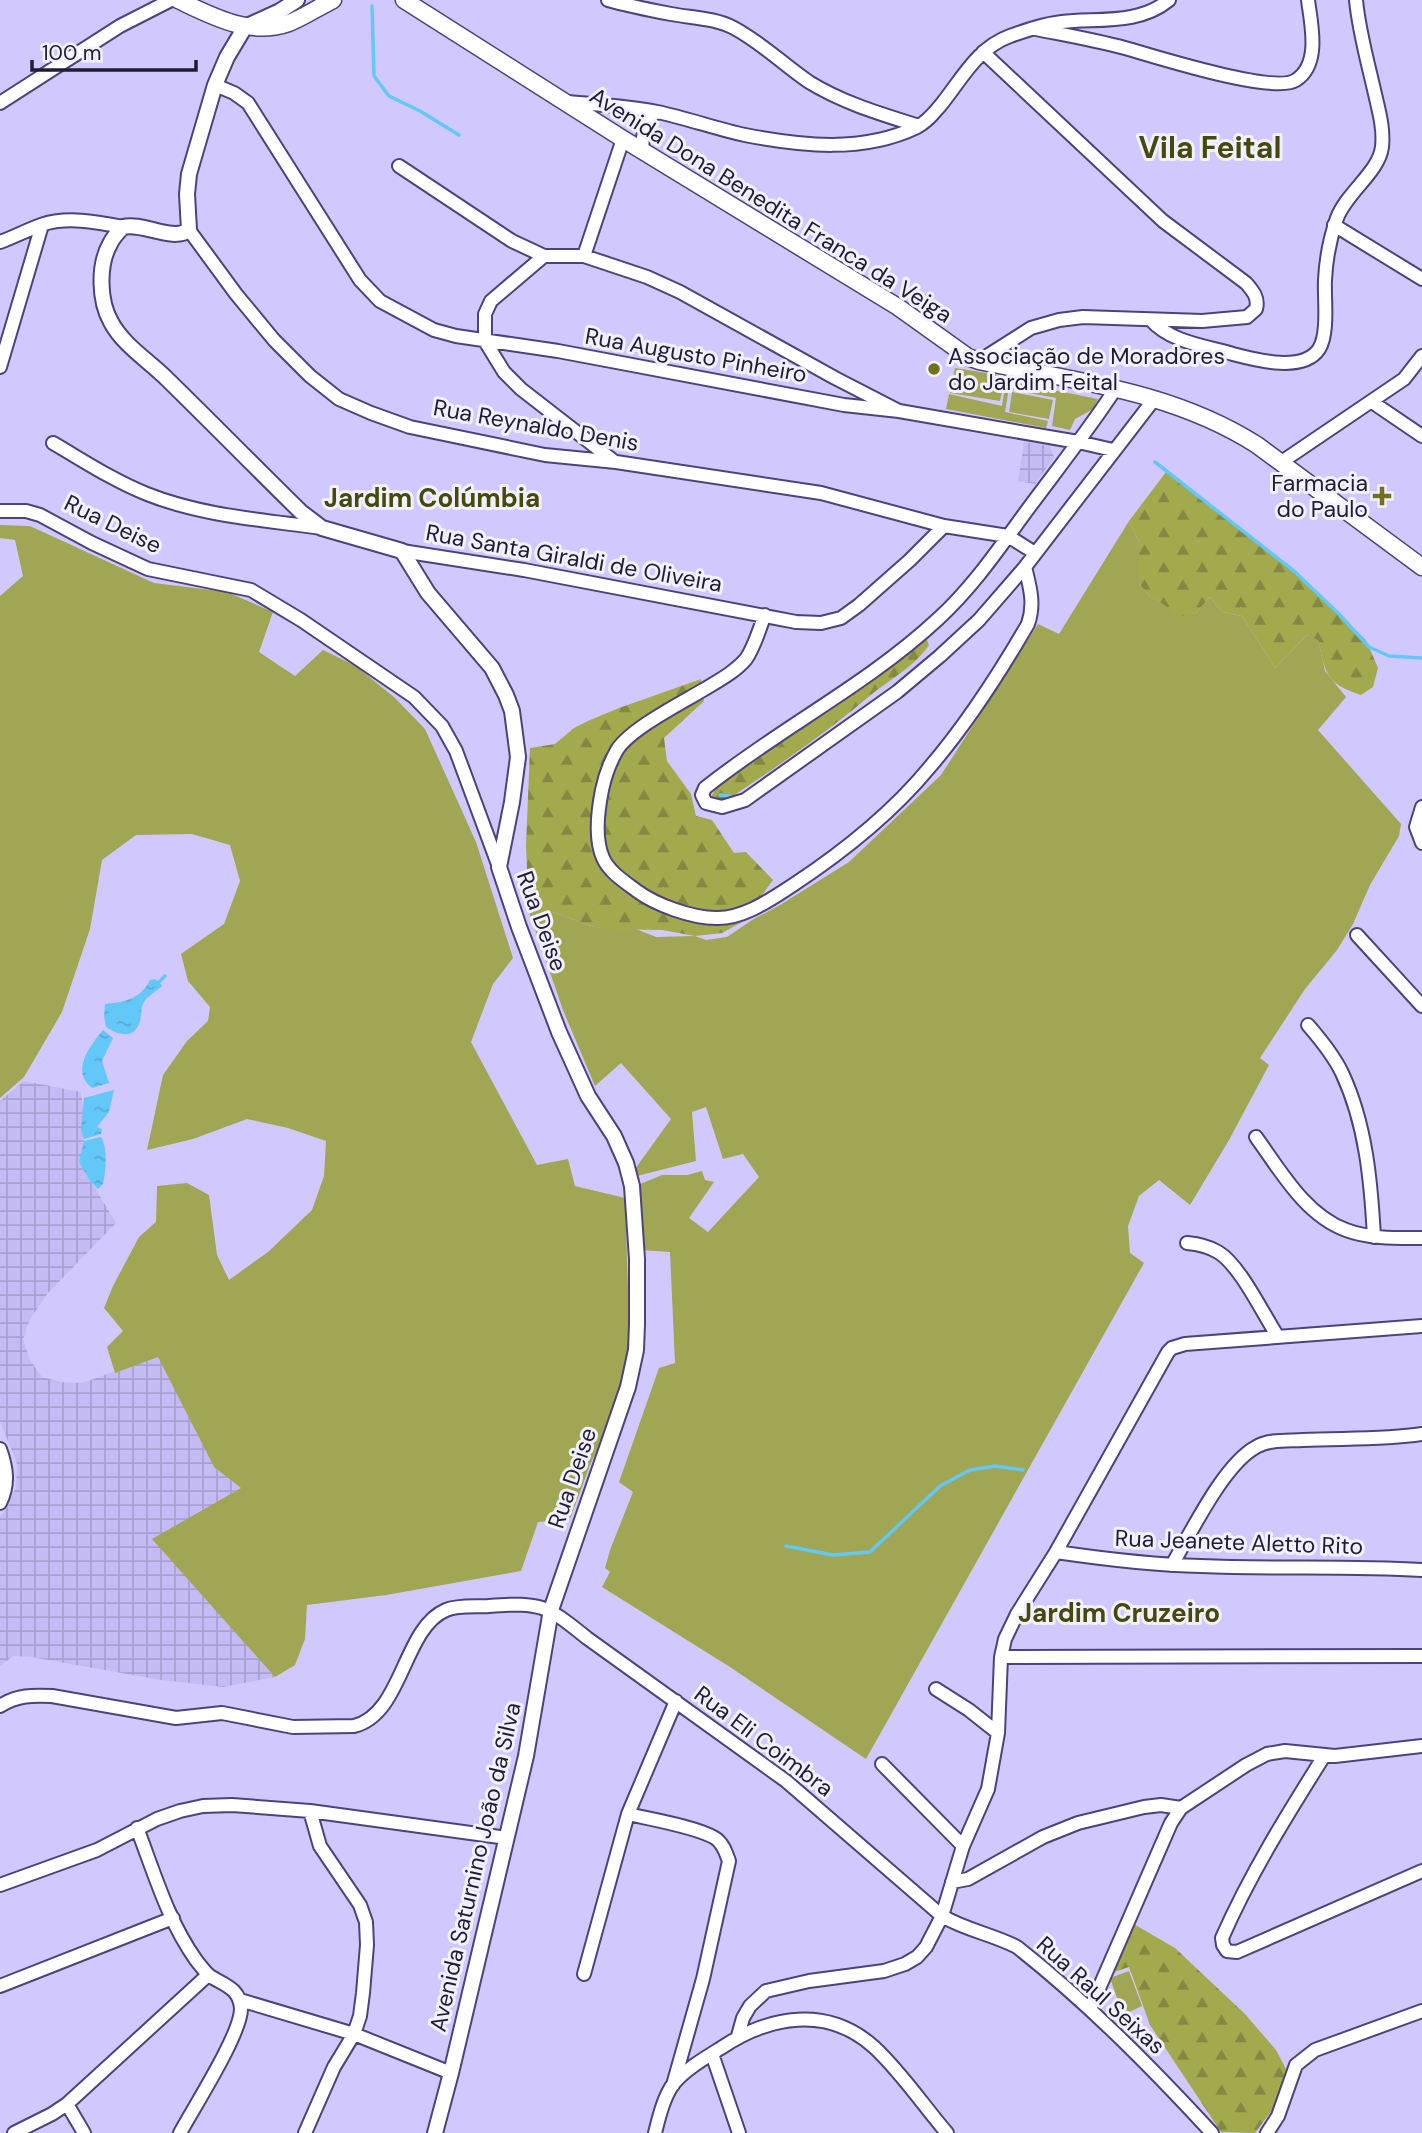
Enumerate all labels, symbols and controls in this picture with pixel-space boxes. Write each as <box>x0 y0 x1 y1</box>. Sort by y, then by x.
scale bar <box>32 28 196 72</box>
text: 100 m <box>42 39 102 67</box>
street label: Avenida Dona Benedita Franca da Veiga <box>584 81 958 329</box>
district label: Vila Feital <box>1139 128 1281 167</box>
street label: Rua Augusto Pinheiro <box>583 321 809 389</box>
place label: Associação de Moradores do Jardim Feital <box>948 341 1225 397</box>
marker: Associação de Moradores do Jardim Feital <box>926 361 942 377</box>
street label: Rua Reynaldo Denis <box>431 392 641 458</box>
place label: Farmacia do Paulo <box>1271 468 1368 524</box>
district label: Jardim Colúmbia <box>324 481 540 515</box>
street label: Rua Deise <box>59 488 167 560</box>
marker: Farmacia do Paulo <box>1374 488 1390 504</box>
street label: Rua Santa Giraldi de Oliveira <box>423 517 725 599</box>
street label: Rua Deise <box>510 867 574 975</box>
street label: Rua Deise <box>541 1424 603 1532</box>
street label: Rua Jeanete Aletto Rito <box>1114 1523 1364 1561</box>
district label: Jardim Cruzeiro <box>1018 1596 1220 1630</box>
street label: Rua Eli Coimbra <box>688 1679 840 1803</box>
street label: Avenida Saturnino João da Silva <box>422 1699 528 2035</box>
street label: Rua Raul Seixas <box>1030 1929 1172 2061</box>

